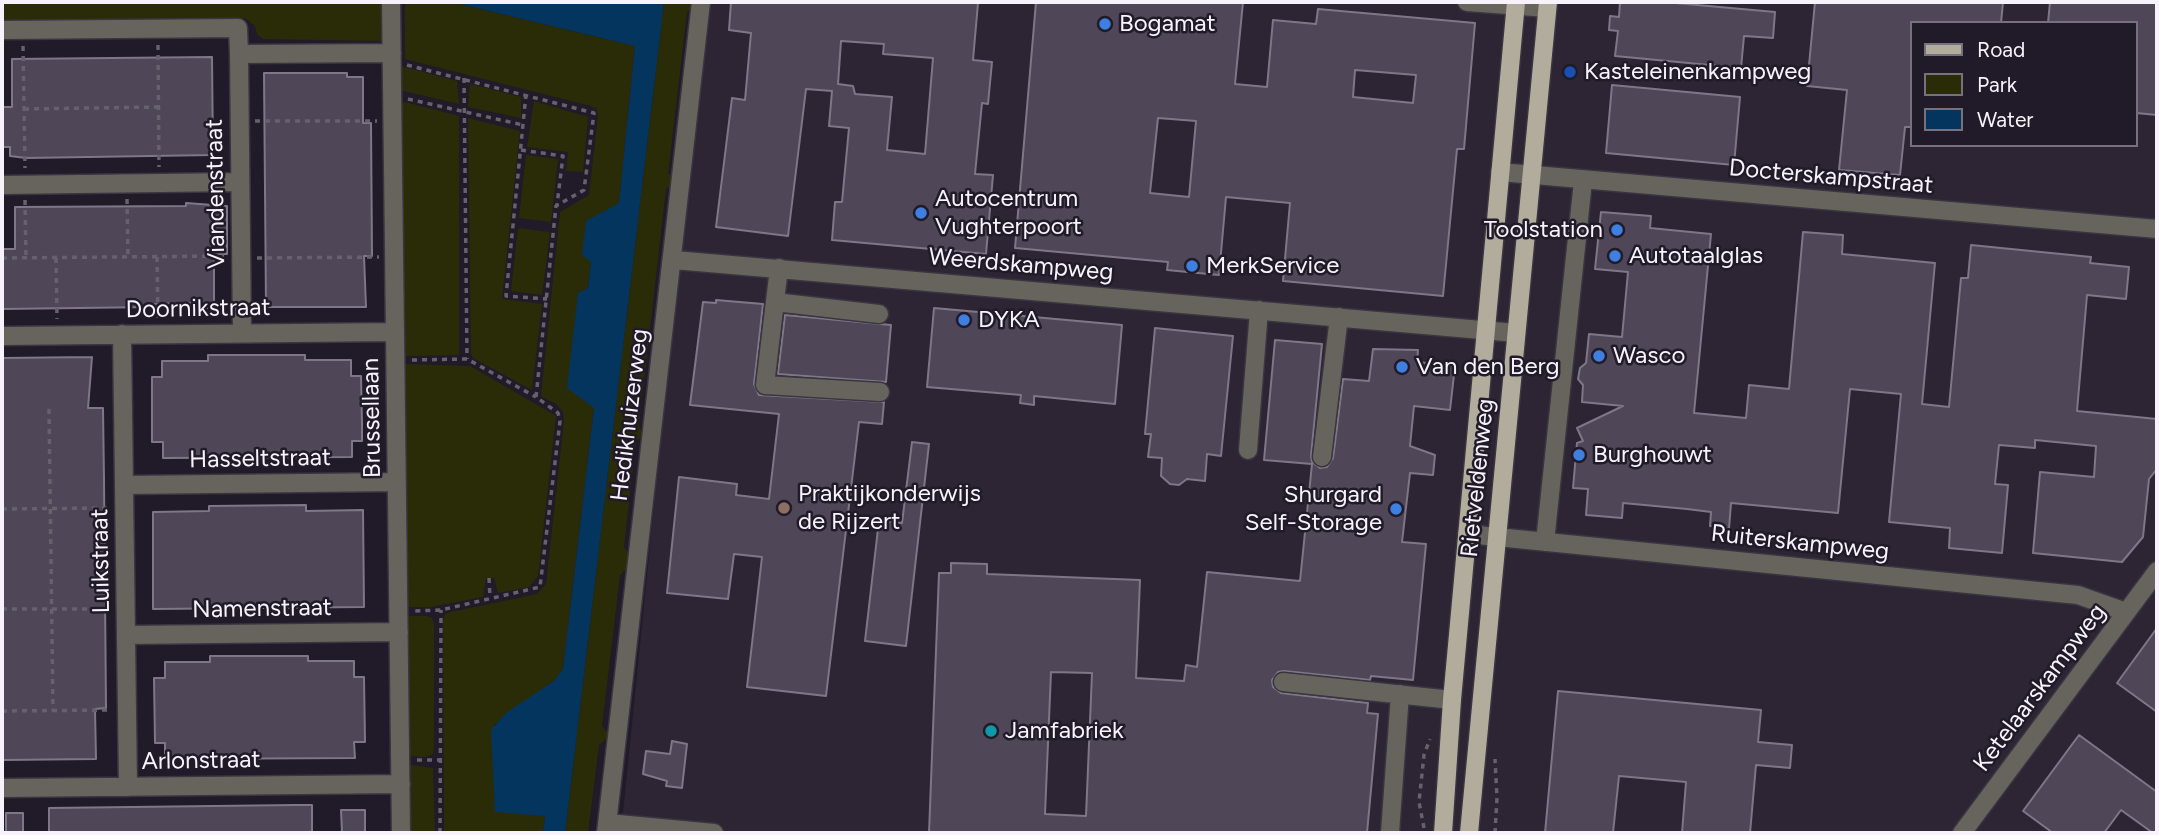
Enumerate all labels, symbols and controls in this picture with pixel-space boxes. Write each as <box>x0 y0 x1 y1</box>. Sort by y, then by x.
place label: Bogamat <box>1119 10 1216 38</box>
marker: Bogamat <box>1097 16 1113 32</box>
legend <box>1910 21 2138 147</box>
text: Road <box>1977 37 2025 62</box>
place label: Kasteleinenkampweg <box>1584 58 1811 86</box>
marker: Kasteleinenkampweg <box>1562 64 1578 80</box>
text: Park <box>1977 72 2017 97</box>
text: Water <box>1977 107 2033 132</box>
street label: Viandenstraat <box>200 119 232 269</box>
street label: Docterskampstraat <box>1728 154 1934 200</box>
place label: Autocentrum Vughterpoort <box>935 185 1082 241</box>
marker: Autocentrum Vughterpoort <box>913 205 929 221</box>
place label: Toolstation <box>1484 216 1603 244</box>
marker: Toolstation <box>1609 222 1625 238</box>
place label: Autotaalglas <box>1629 242 1763 270</box>
street label: Weerdskampweg <box>927 243 1115 287</box>
marker: Autotaalglas <box>1607 248 1623 264</box>
place label: MerkService <box>1206 252 1339 280</box>
marker: MerkService <box>1184 258 1200 274</box>
street label: Doornikstraat <box>125 293 271 325</box>
place label: DYKA <box>978 306 1040 334</box>
marker: DYKA <box>956 312 972 328</box>
street label: Hedikhuizerweg <box>605 327 655 503</box>
place label: Wasco <box>1613 342 1685 370</box>
marker: Wasco <box>1591 348 1607 364</box>
place label: Van den Berg <box>1416 353 1560 381</box>
street label: Brussellaan <box>357 358 387 478</box>
marker: Van den Berg <box>1394 359 1410 375</box>
street label: Rietveldenweg <box>1455 397 1501 559</box>
place label: Burghouwt <box>1593 441 1712 469</box>
street label: Hasseltstraat <box>189 443 331 475</box>
marker: Burghouwt <box>1571 447 1587 463</box>
place label: Praktijkonderwijs de Rijzert <box>798 480 981 536</box>
place label: Shurgard Self-Storage <box>1245 481 1382 537</box>
marker: Praktijkonderwijs de Rijzert <box>776 500 792 516</box>
marker: Shurgard Self-Storage <box>1388 501 1404 517</box>
street label: Luikstraat <box>86 508 116 614</box>
street label: Ruiterskampweg <box>1709 519 1891 567</box>
street label: Namenstraat <box>192 593 332 625</box>
street label: Ketelaarskampweg <box>1968 599 2112 777</box>
place label: Jamfabriek <box>1005 717 1124 745</box>
marker: Jamfabriek <box>983 723 999 739</box>
street label: Arlonstraat <box>141 746 261 776</box>

